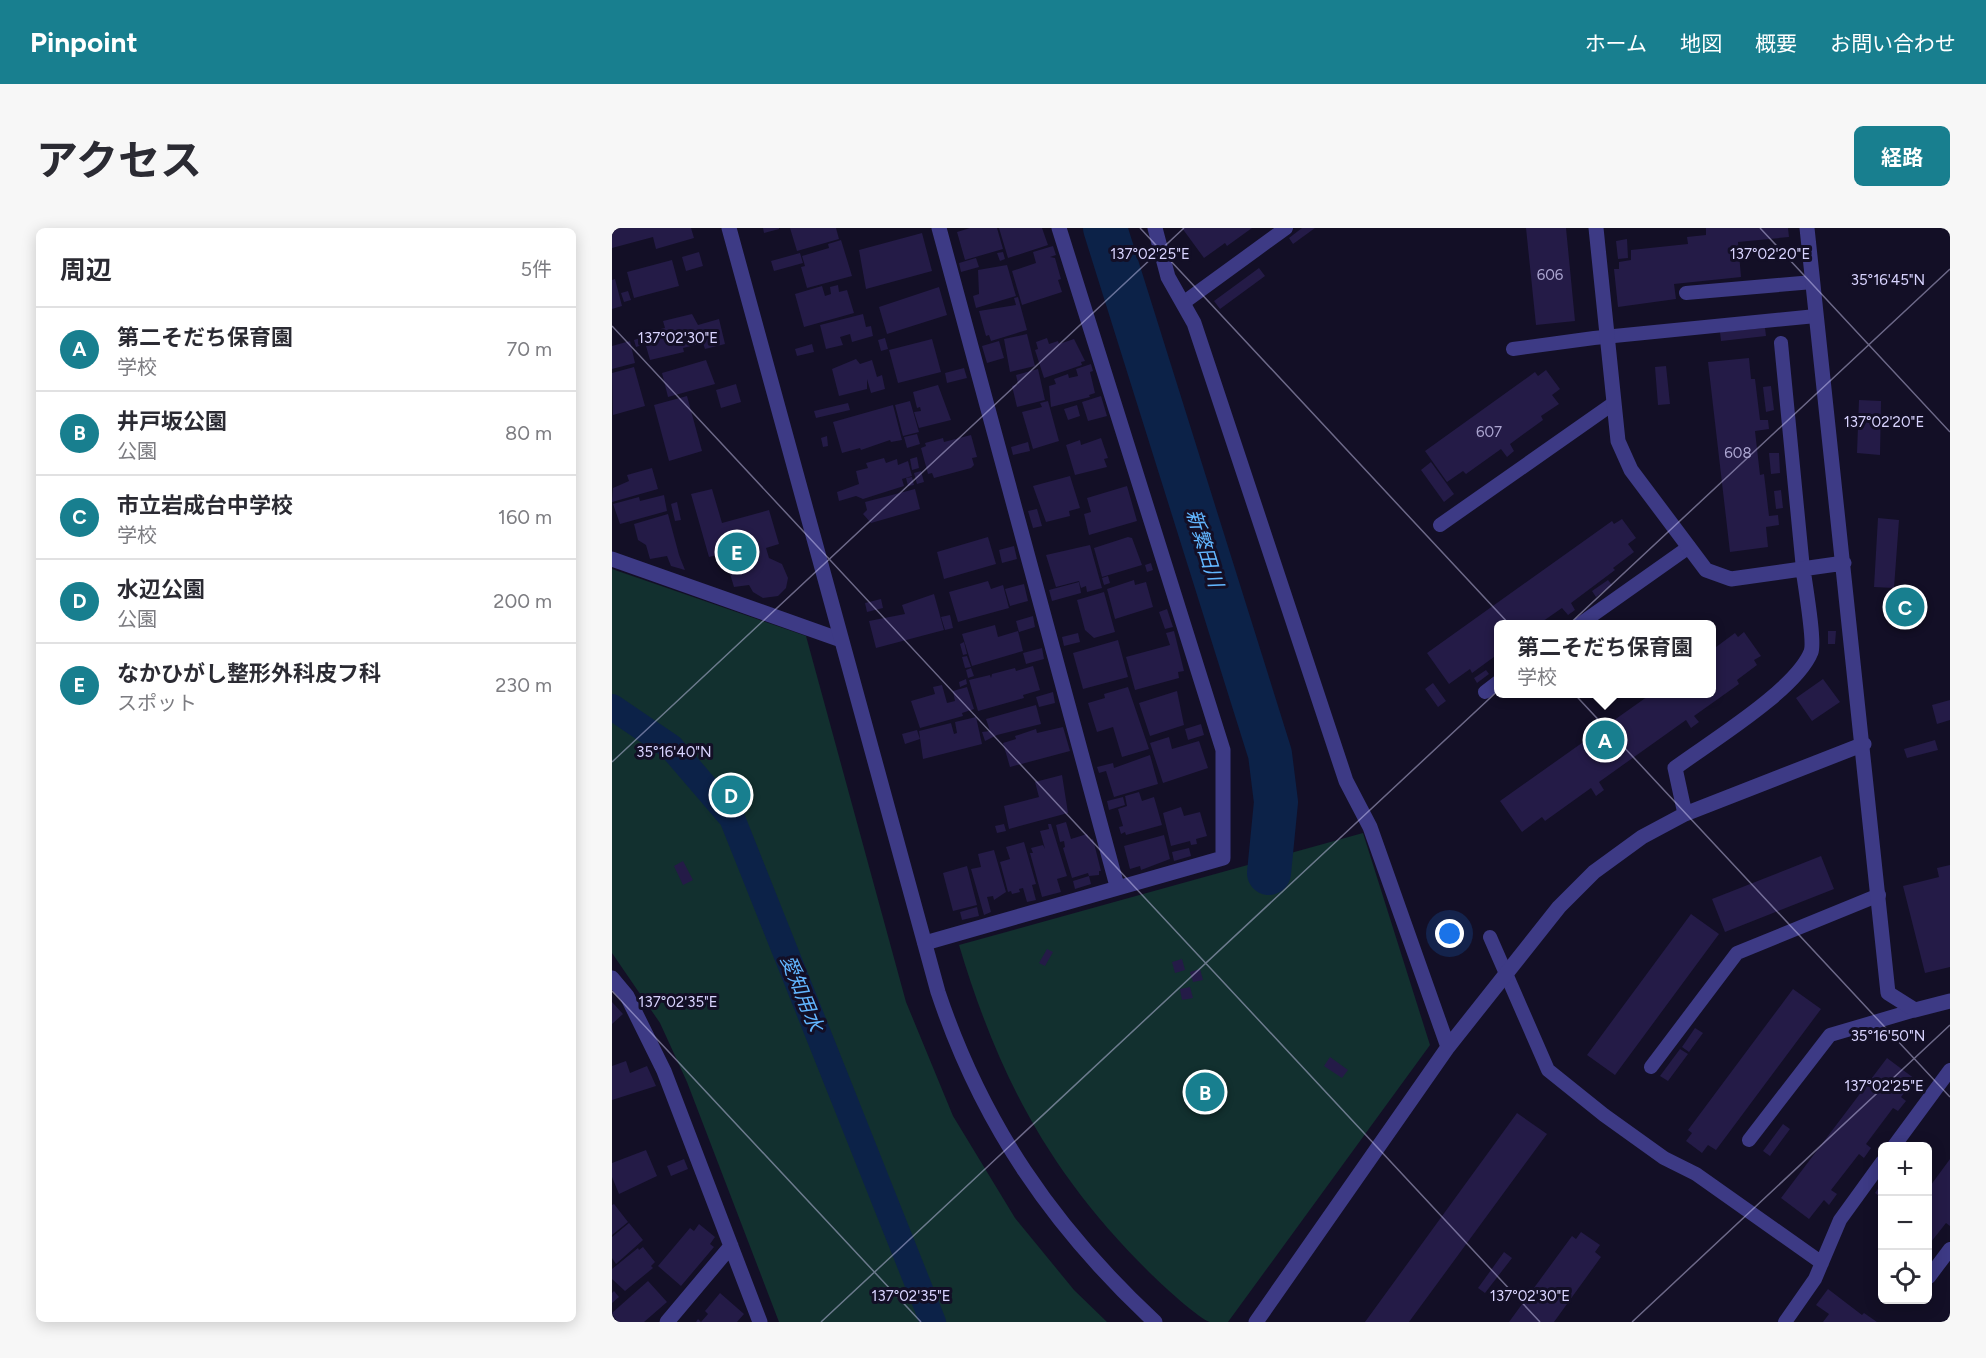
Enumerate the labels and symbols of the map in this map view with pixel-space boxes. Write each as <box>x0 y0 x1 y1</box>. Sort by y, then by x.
text: 137°02'25"E <box>1110 245 1190 263</box>
text: 137°02'20"E <box>1730 245 1810 263</box>
house number: 606 <box>1537 266 1564 284</box>
text: 35°16'45"N <box>1851 271 1925 289</box>
text: 137°02'30"E <box>638 329 718 347</box>
text: 137°02'20"E <box>1844 413 1924 431</box>
house number: 607 <box>1476 423 1502 441</box>
house number: 608 <box>1724 444 1752 462</box>
water label: 新繁田川 <box>1182 506 1229 592</box>
pin: E <box>718 530 756 574</box>
pin: C <box>1886 584 1924 629</box>
pin: A <box>1586 718 1624 762</box>
text: 35°16'40"N <box>636 743 712 761</box>
pin: D <box>712 772 750 818</box>
your location <box>1435 919 1464 948</box>
water label: 愛知用水 <box>776 951 829 1036</box>
text: 137°02'35"E <box>638 993 718 1011</box>
text: 35°16'50"N <box>1851 1027 1925 1045</box>
pin: B <box>1186 1070 1224 1114</box>
text: 137°02'25"E <box>1844 1077 1924 1095</box>
text: 137°02'35"E <box>871 1287 951 1305</box>
text: 137°02'30"E <box>1490 1287 1570 1305</box>

